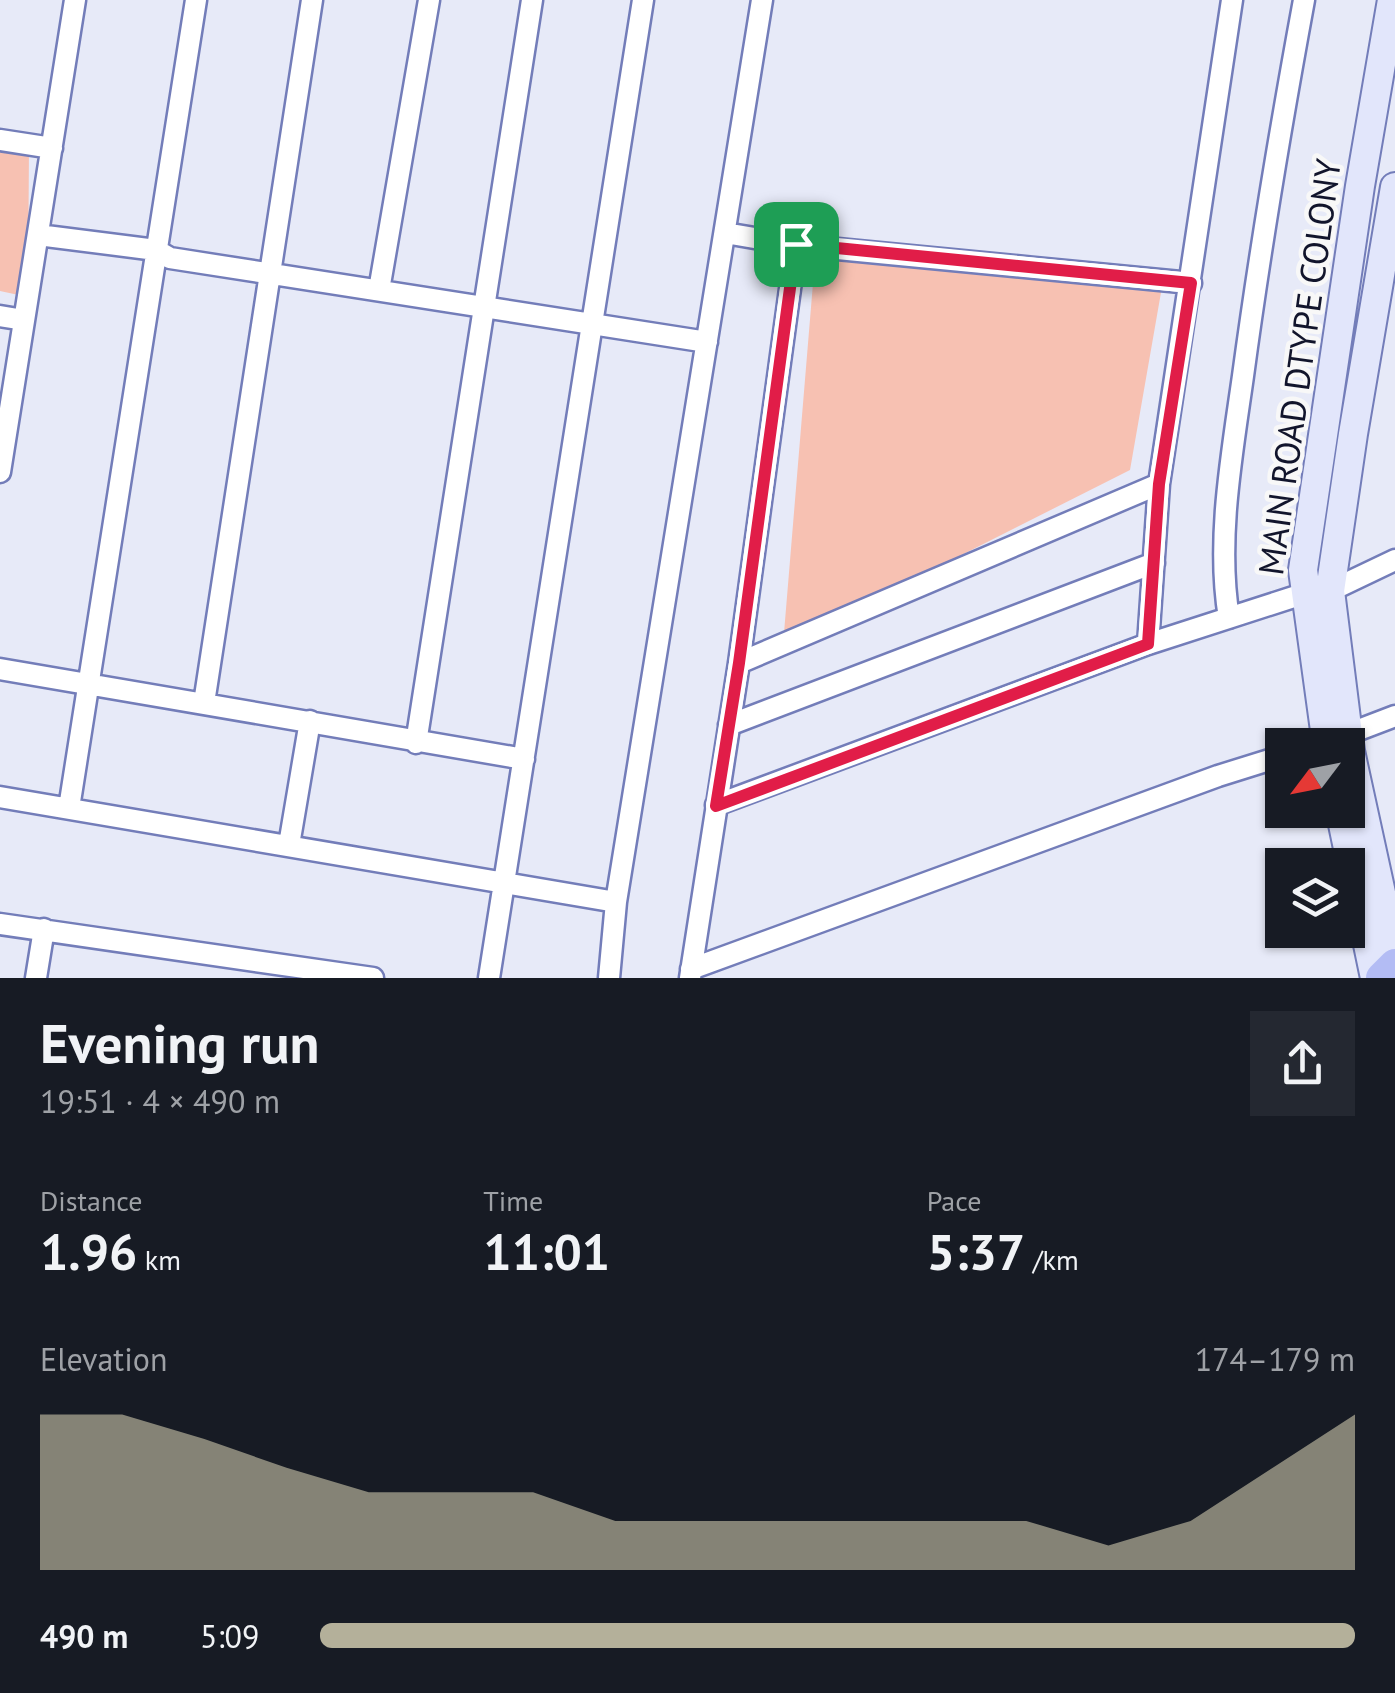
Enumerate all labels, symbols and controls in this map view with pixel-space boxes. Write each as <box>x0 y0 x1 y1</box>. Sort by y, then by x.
street label: MAIN ROAD DTYPE COLONY <box>1247 155 1351 578</box>
pin <box>754 202 839 287</box>
icon: arrive <box>769 217 824 272</box>
north arrow <box>1265 728 1365 828</box>
map controls <box>1265 728 1365 948</box>
button: layers <box>1265 848 1365 948</box>
text: Evening run <box>40 1007 320 1078</box>
button: share <box>1250 1011 1355 1116</box>
text: 19:51 · 4 × 490 m <box>40 1080 280 1122</box>
text: Distance <box>40 1182 143 1219</box>
text: Time <box>483 1182 543 1219</box>
text: Pace <box>927 1182 981 1219</box>
text: 1.96 <box>40 1219 137 1284</box>
text: 11:01 <box>483 1219 610 1284</box>
text: 5:37 <box>927 1219 1025 1284</box>
text: km <box>137 1241 181 1278</box>
text: /km <box>1025 1241 1079 1278</box>
text: Elevation <box>40 1338 167 1380</box>
text: 174–179 m <box>1195 1338 1355 1380</box>
text: 490 m <box>40 1615 128 1657</box>
text: 5:09 <box>200 1615 259 1657</box>

